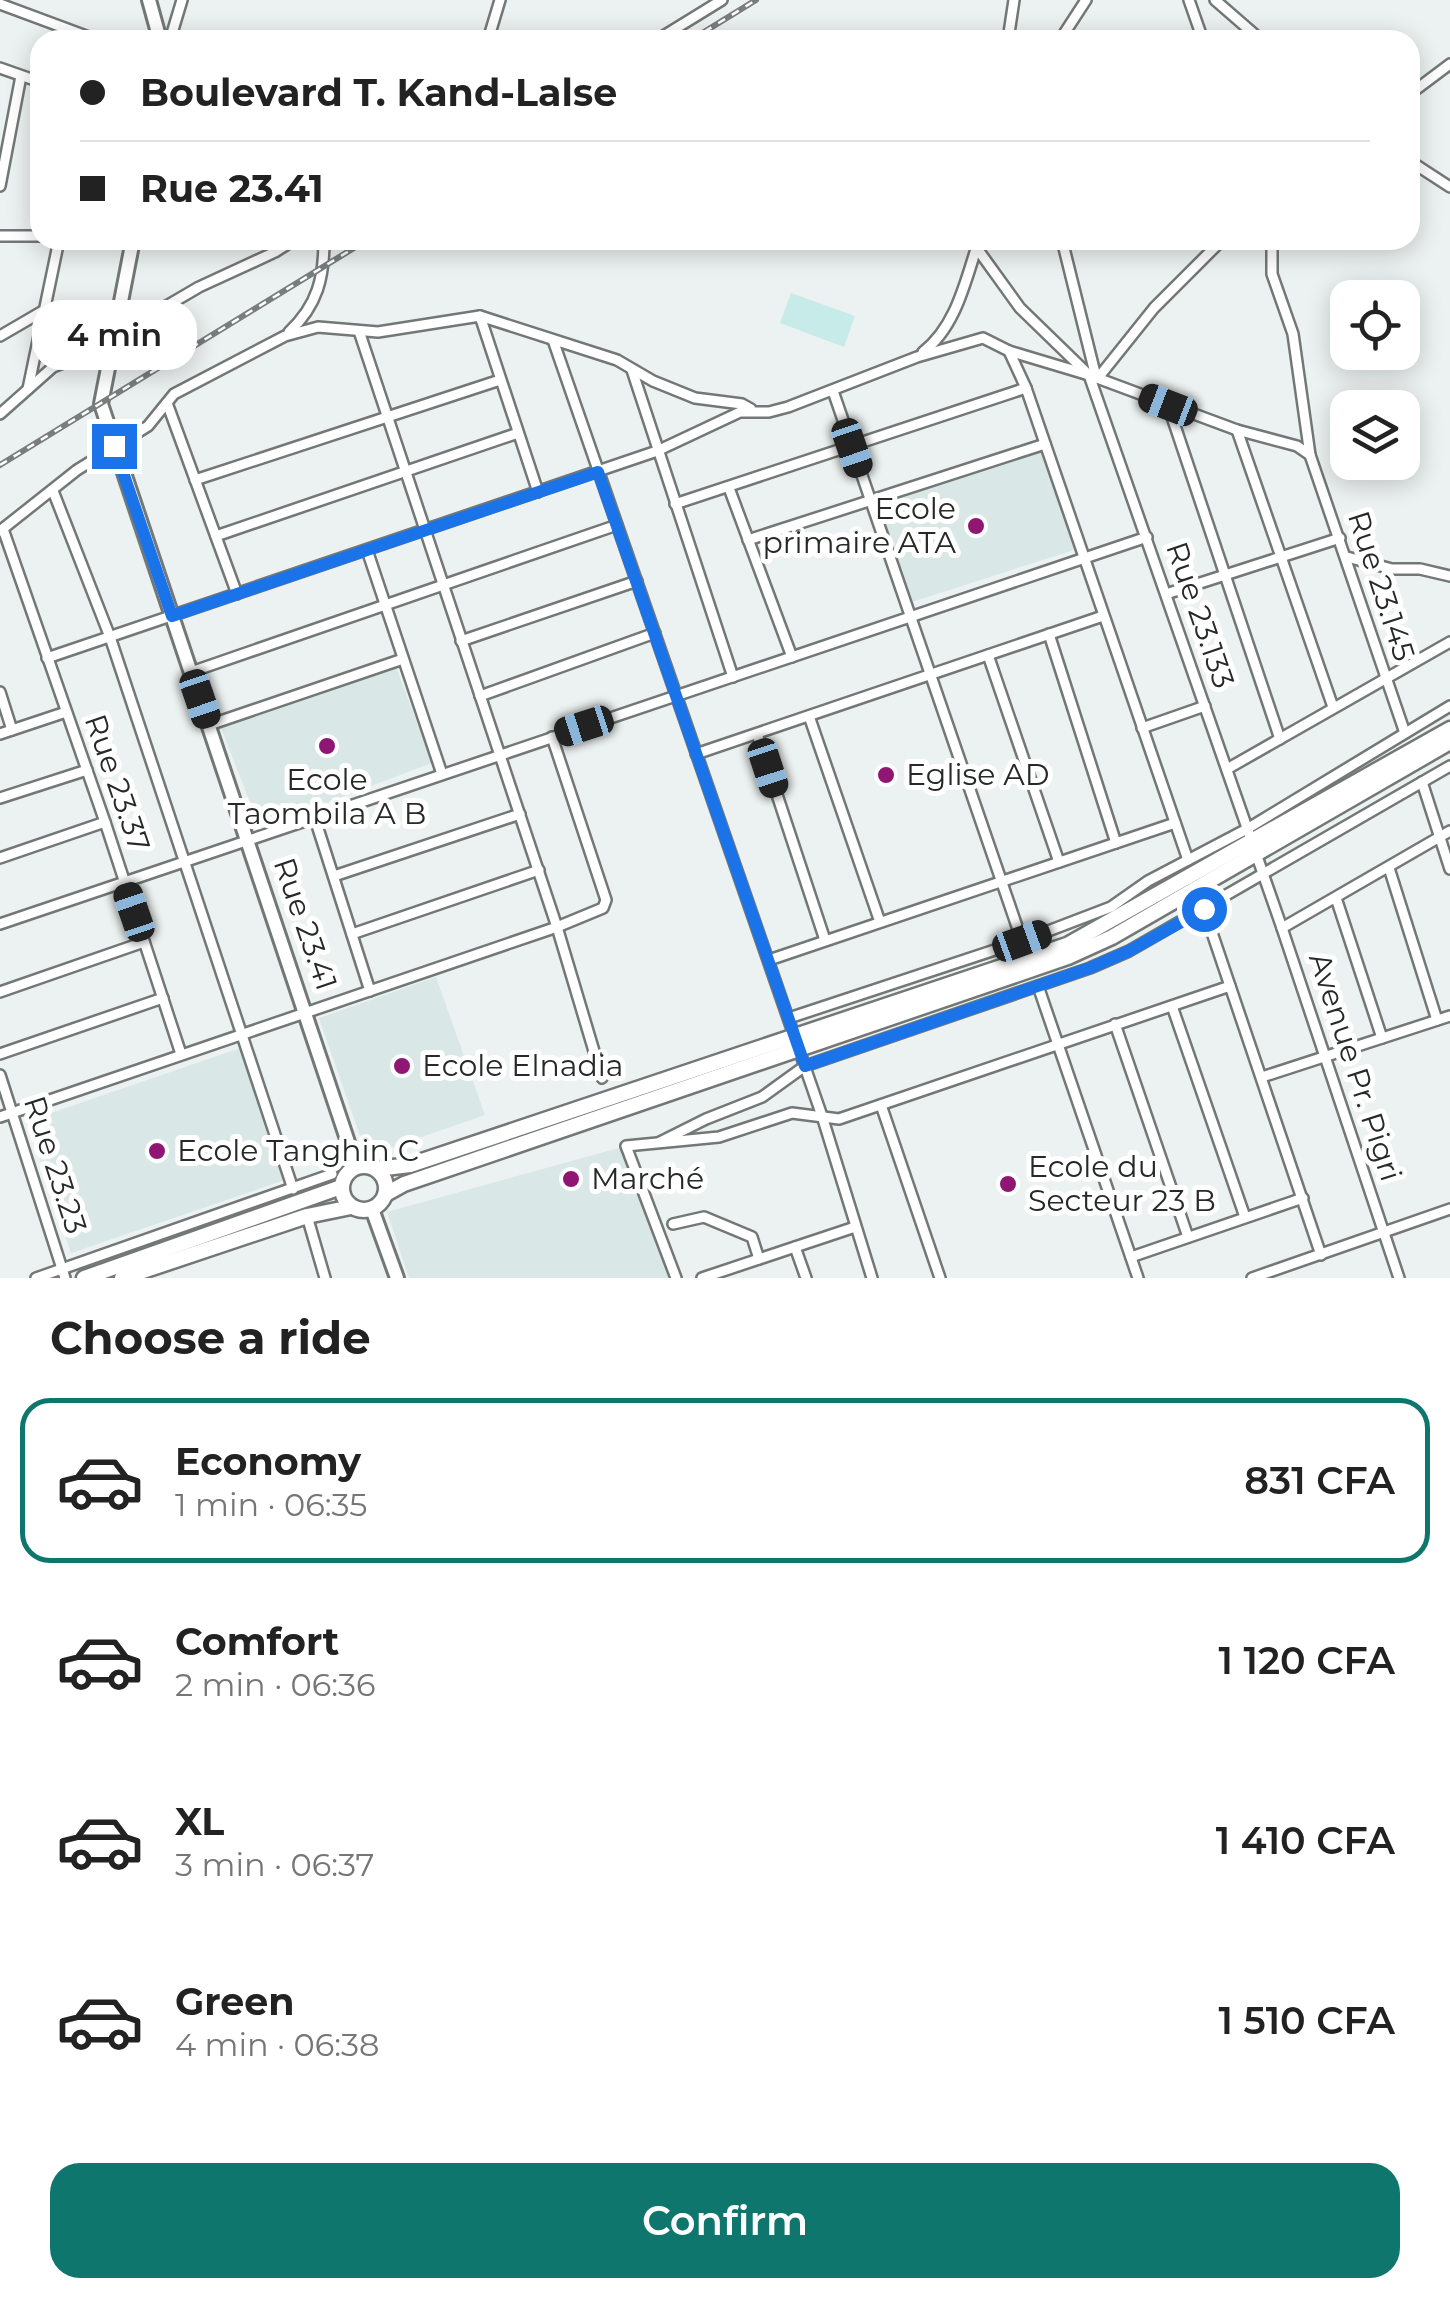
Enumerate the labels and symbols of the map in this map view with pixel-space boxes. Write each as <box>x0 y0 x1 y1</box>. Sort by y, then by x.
callout: 4 min <box>32 301 196 371</box>
car <box>1135 380 1201 430</box>
car <box>828 415 876 481</box>
route end <box>92 424 137 469</box>
place label: Ecole primaire ATA <box>762 490 956 561</box>
street label: Rue 23.145 <box>1340 506 1423 665</box>
marker: Ecole primaire ATA <box>965 515 987 537</box>
street label: Rue 23.133 <box>1158 537 1243 693</box>
car <box>176 666 224 732</box>
car <box>551 702 617 750</box>
street label: Rue 23.37 <box>77 709 158 856</box>
marker: Ecole Taombila A B <box>316 735 338 757</box>
car <box>744 735 792 801</box>
place label: Eglise AD <box>906 756 1049 793</box>
place label: Ecole Taombila A B <box>228 761 426 832</box>
marker: Eglise AD <box>875 764 897 786</box>
street label: Rue 23.41 <box>266 853 345 995</box>
car <box>110 879 158 945</box>
route start <box>1182 887 1227 932</box>
car <box>989 917 1055 965</box>
street label: Avenue Pr. Pigri <box>1301 948 1410 1186</box>
place label: Ecole Elnadia <box>422 1047 624 1084</box>
marker: Ecole Elnadia <box>391 1055 413 1077</box>
street label: Rue 23.23 <box>16 1091 95 1238</box>
place label: Ecole Tanghin C <box>177 1132 419 1169</box>
marker: Ecole Tanghin C <box>146 1140 168 1162</box>
place label: Ecole du Secteur 23 B <box>1028 1148 1216 1219</box>
place label: Marché <box>591 1160 704 1197</box>
marker: Marché <box>560 1168 582 1190</box>
marker: Ecole du Secteur 23 B <box>997 1173 1019 1195</box>

